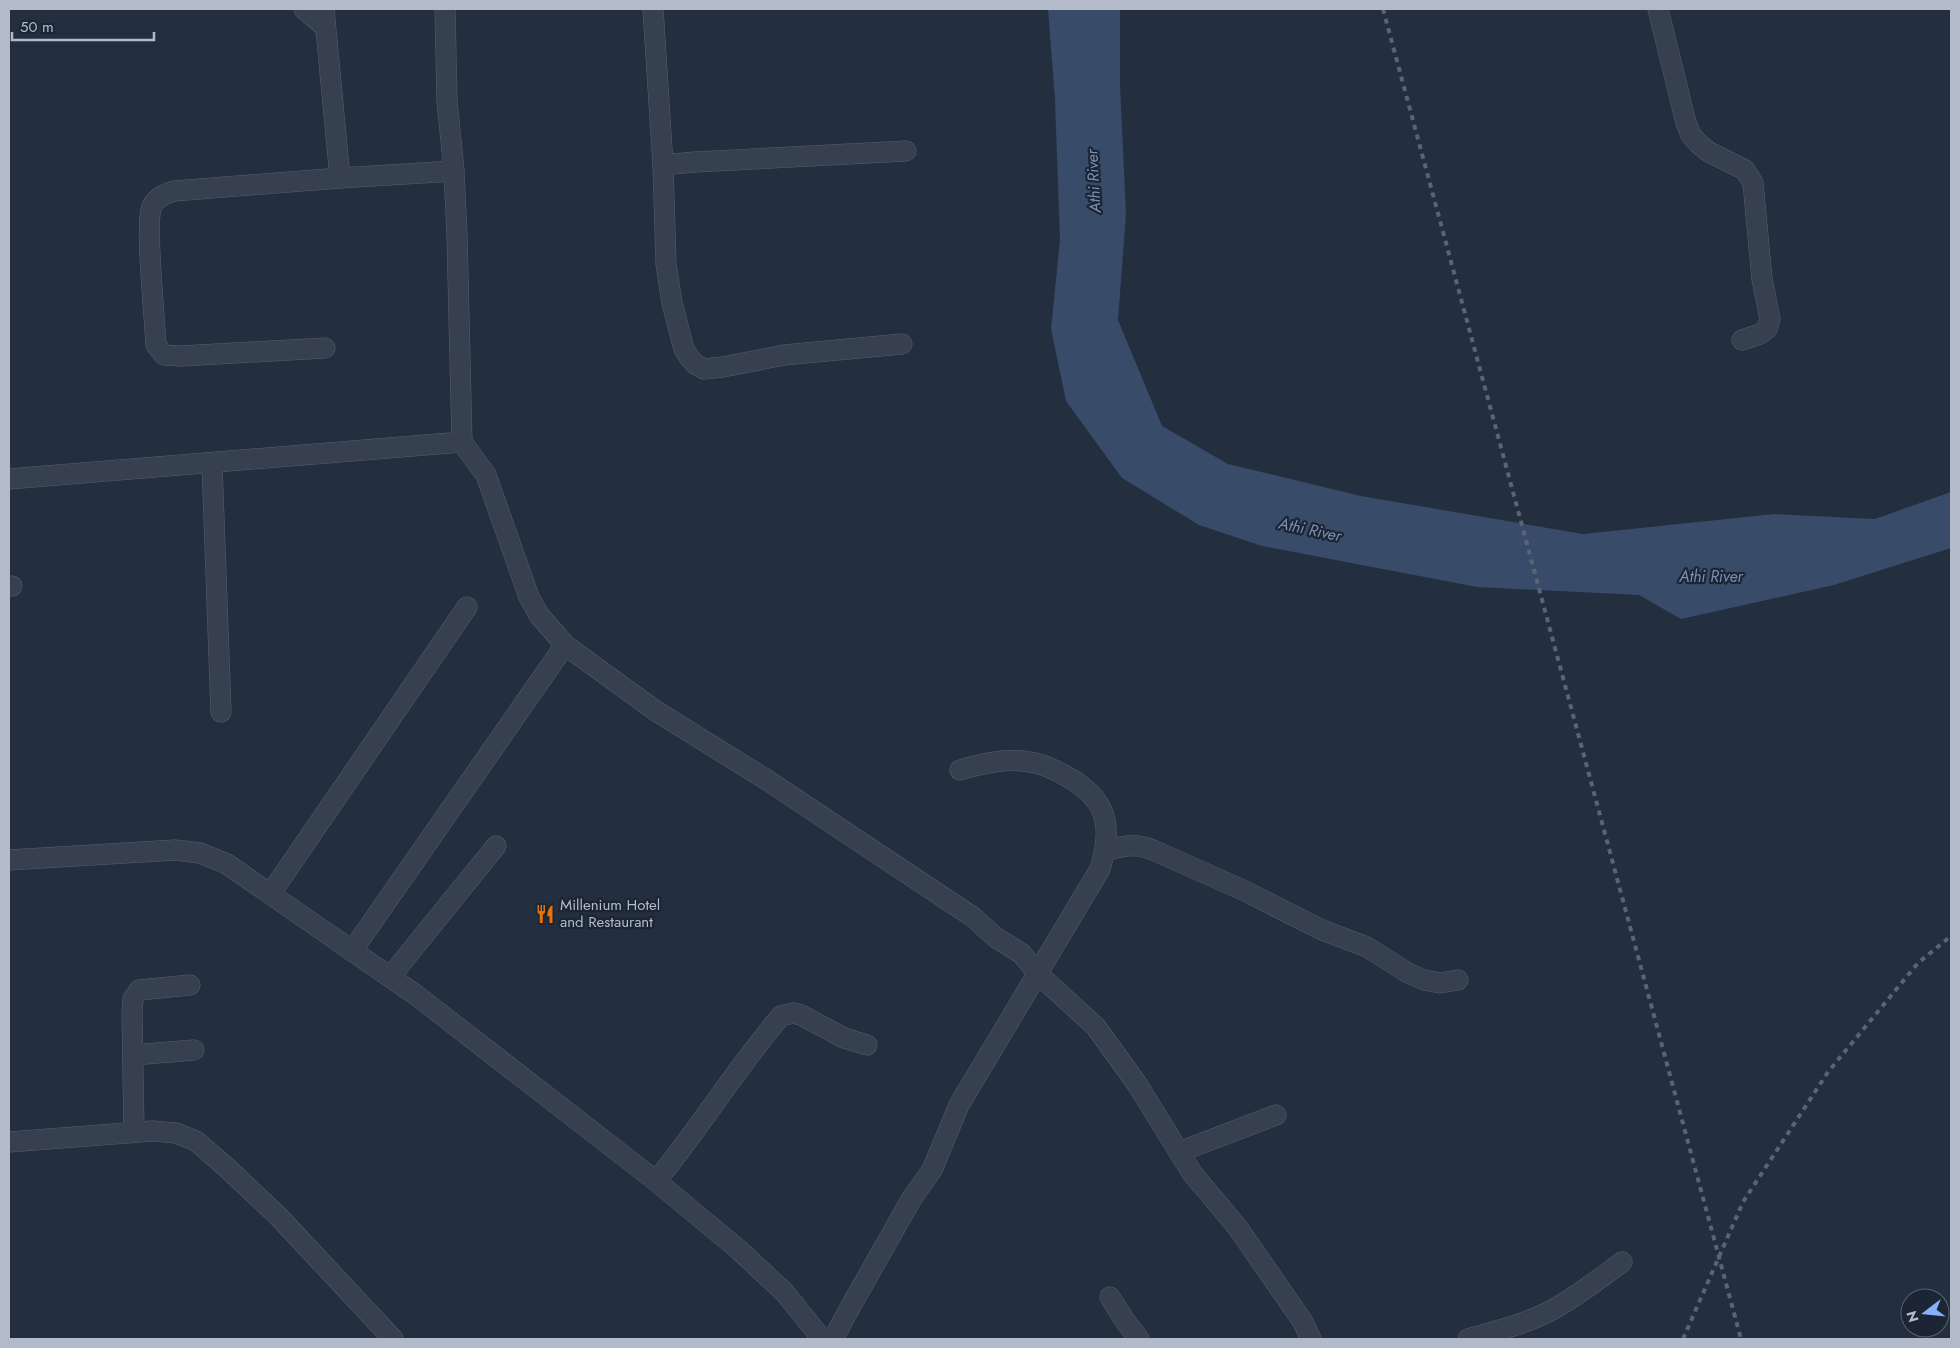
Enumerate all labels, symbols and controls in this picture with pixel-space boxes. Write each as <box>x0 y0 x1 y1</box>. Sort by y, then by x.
scale bar <box>12 10 155 42</box>
text: 50 m <box>20 16 54 38</box>
water label: Athi River <box>1080 147 1107 214</box>
water label: Athi River <box>1275 511 1345 548</box>
water label: Athi River <box>1678 565 1744 588</box>
place label: Millenium Hotel and Restaurant <box>560 894 660 933</box>
restaurant icon: Millenium Hotel and Restaurant <box>534 903 556 925</box>
north arrow <box>1900 1288 1950 1338</box>
text: N <box>1901 1308 1924 1325</box>

